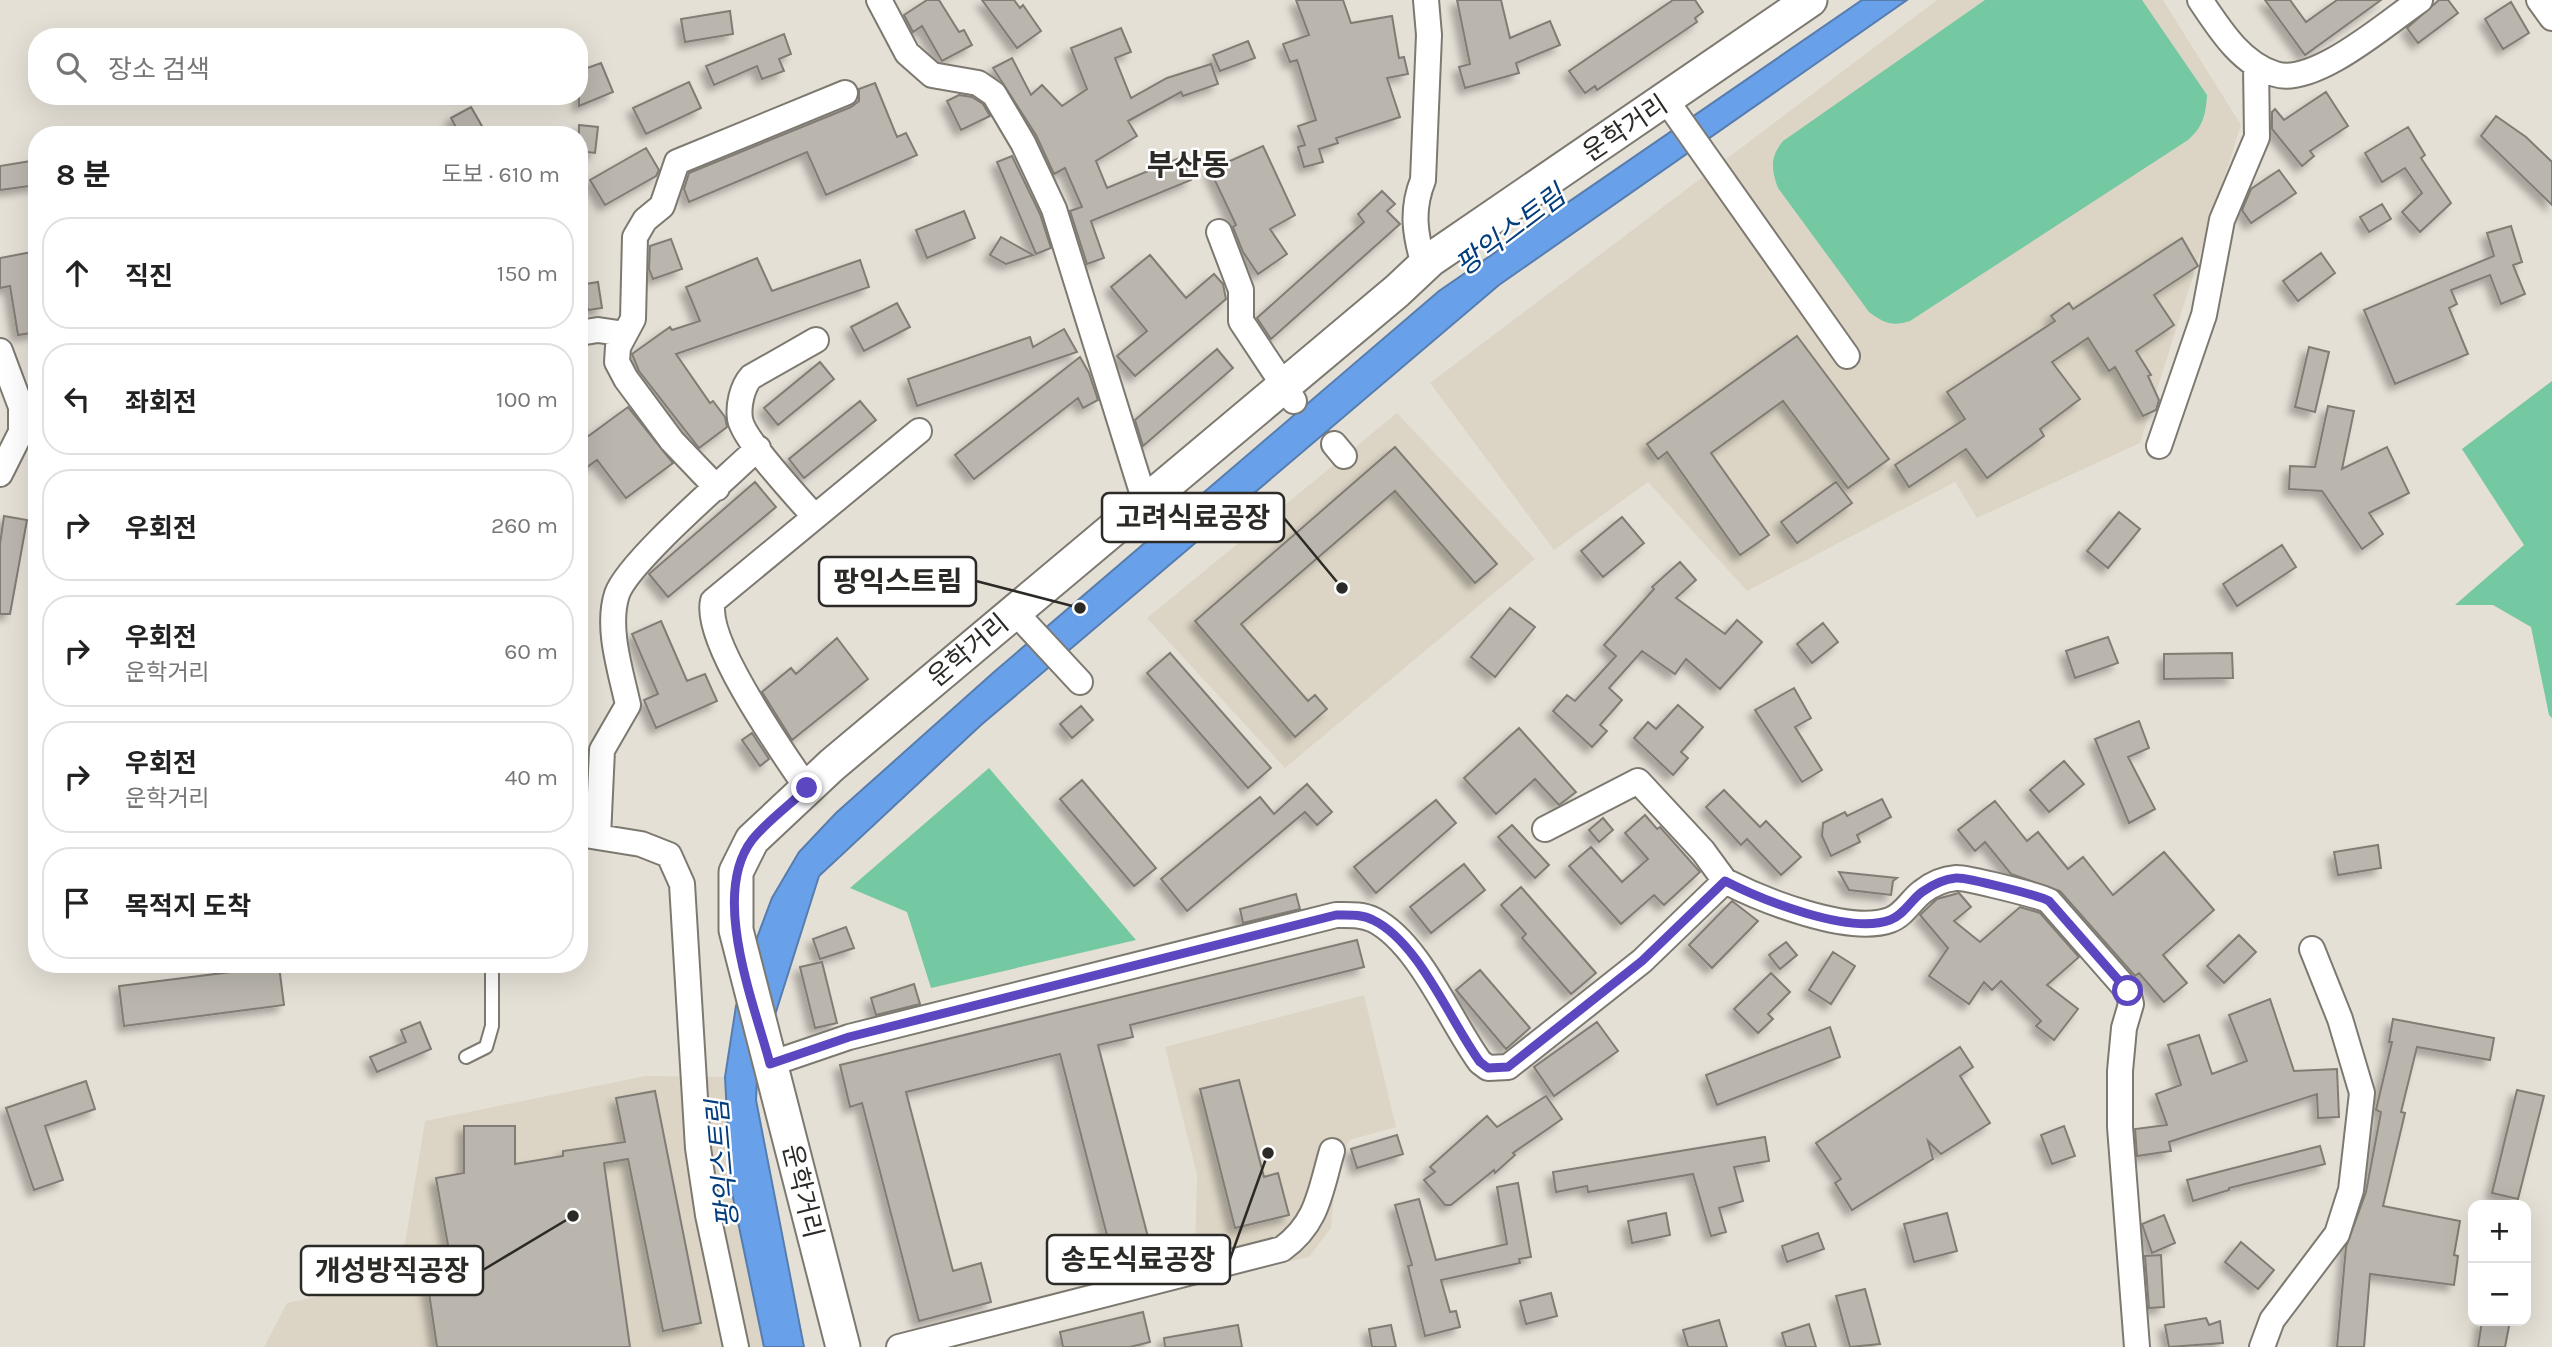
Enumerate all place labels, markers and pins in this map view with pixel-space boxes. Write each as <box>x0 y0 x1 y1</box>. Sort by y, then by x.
callout: 고려식료공장 <box>1102 493 1284 542</box>
callout: 팡익스트림 <box>819 557 976 606</box>
callout: 송도식료공장 <box>1047 1235 1230 1284</box>
callout: 개성방직공장 <box>301 1246 483 1295</box>

